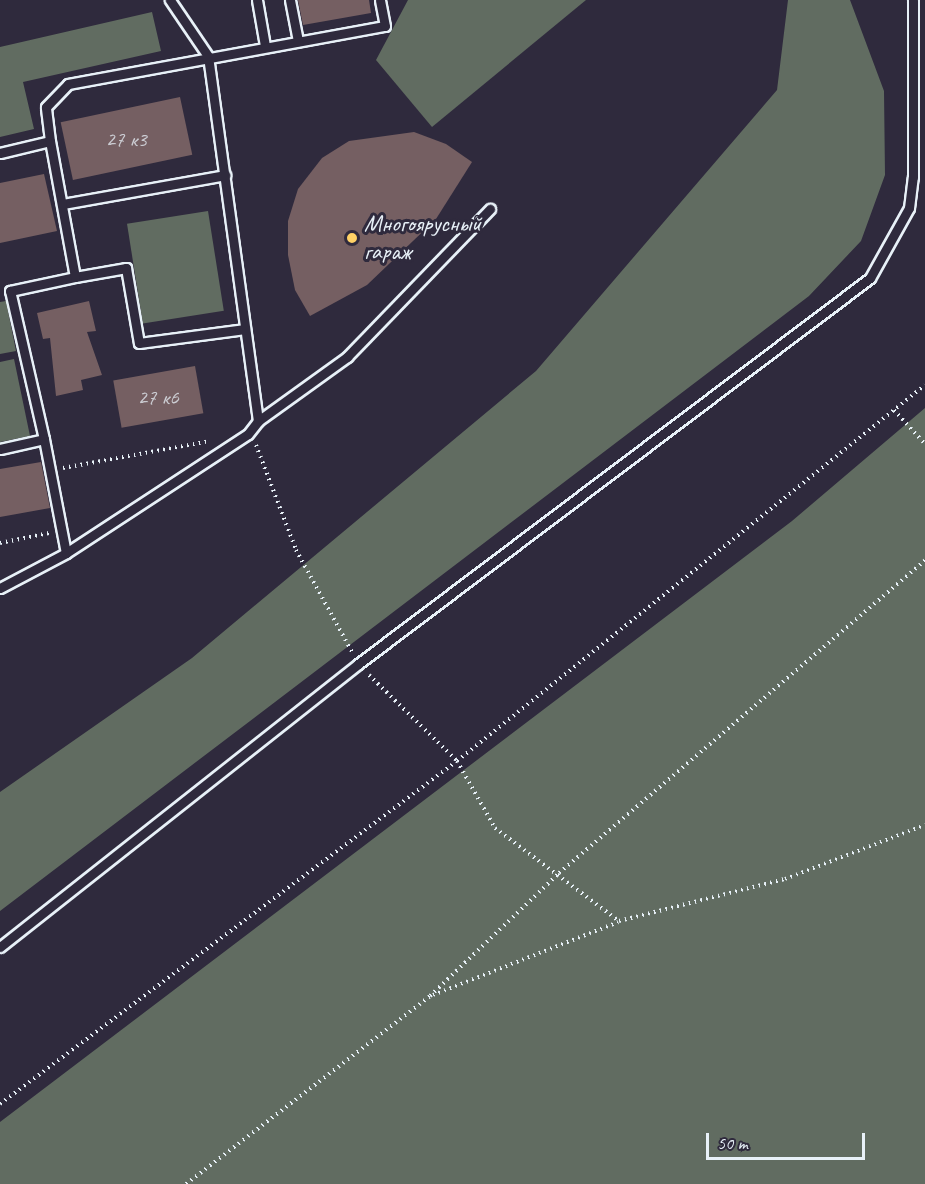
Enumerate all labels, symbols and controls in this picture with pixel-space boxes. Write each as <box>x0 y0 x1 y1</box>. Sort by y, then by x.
house number: 27 к3 <box>105 126 147 152</box>
place label: Многоярусный гараж <box>364 210 481 266</box>
marker: Многоярусный гараж <box>345 231 359 245</box>
house number: 27 к6 <box>137 384 179 410</box>
scale bar <box>709 1121 868 1159</box>
text: 50 m <box>717 1132 748 1154</box>

